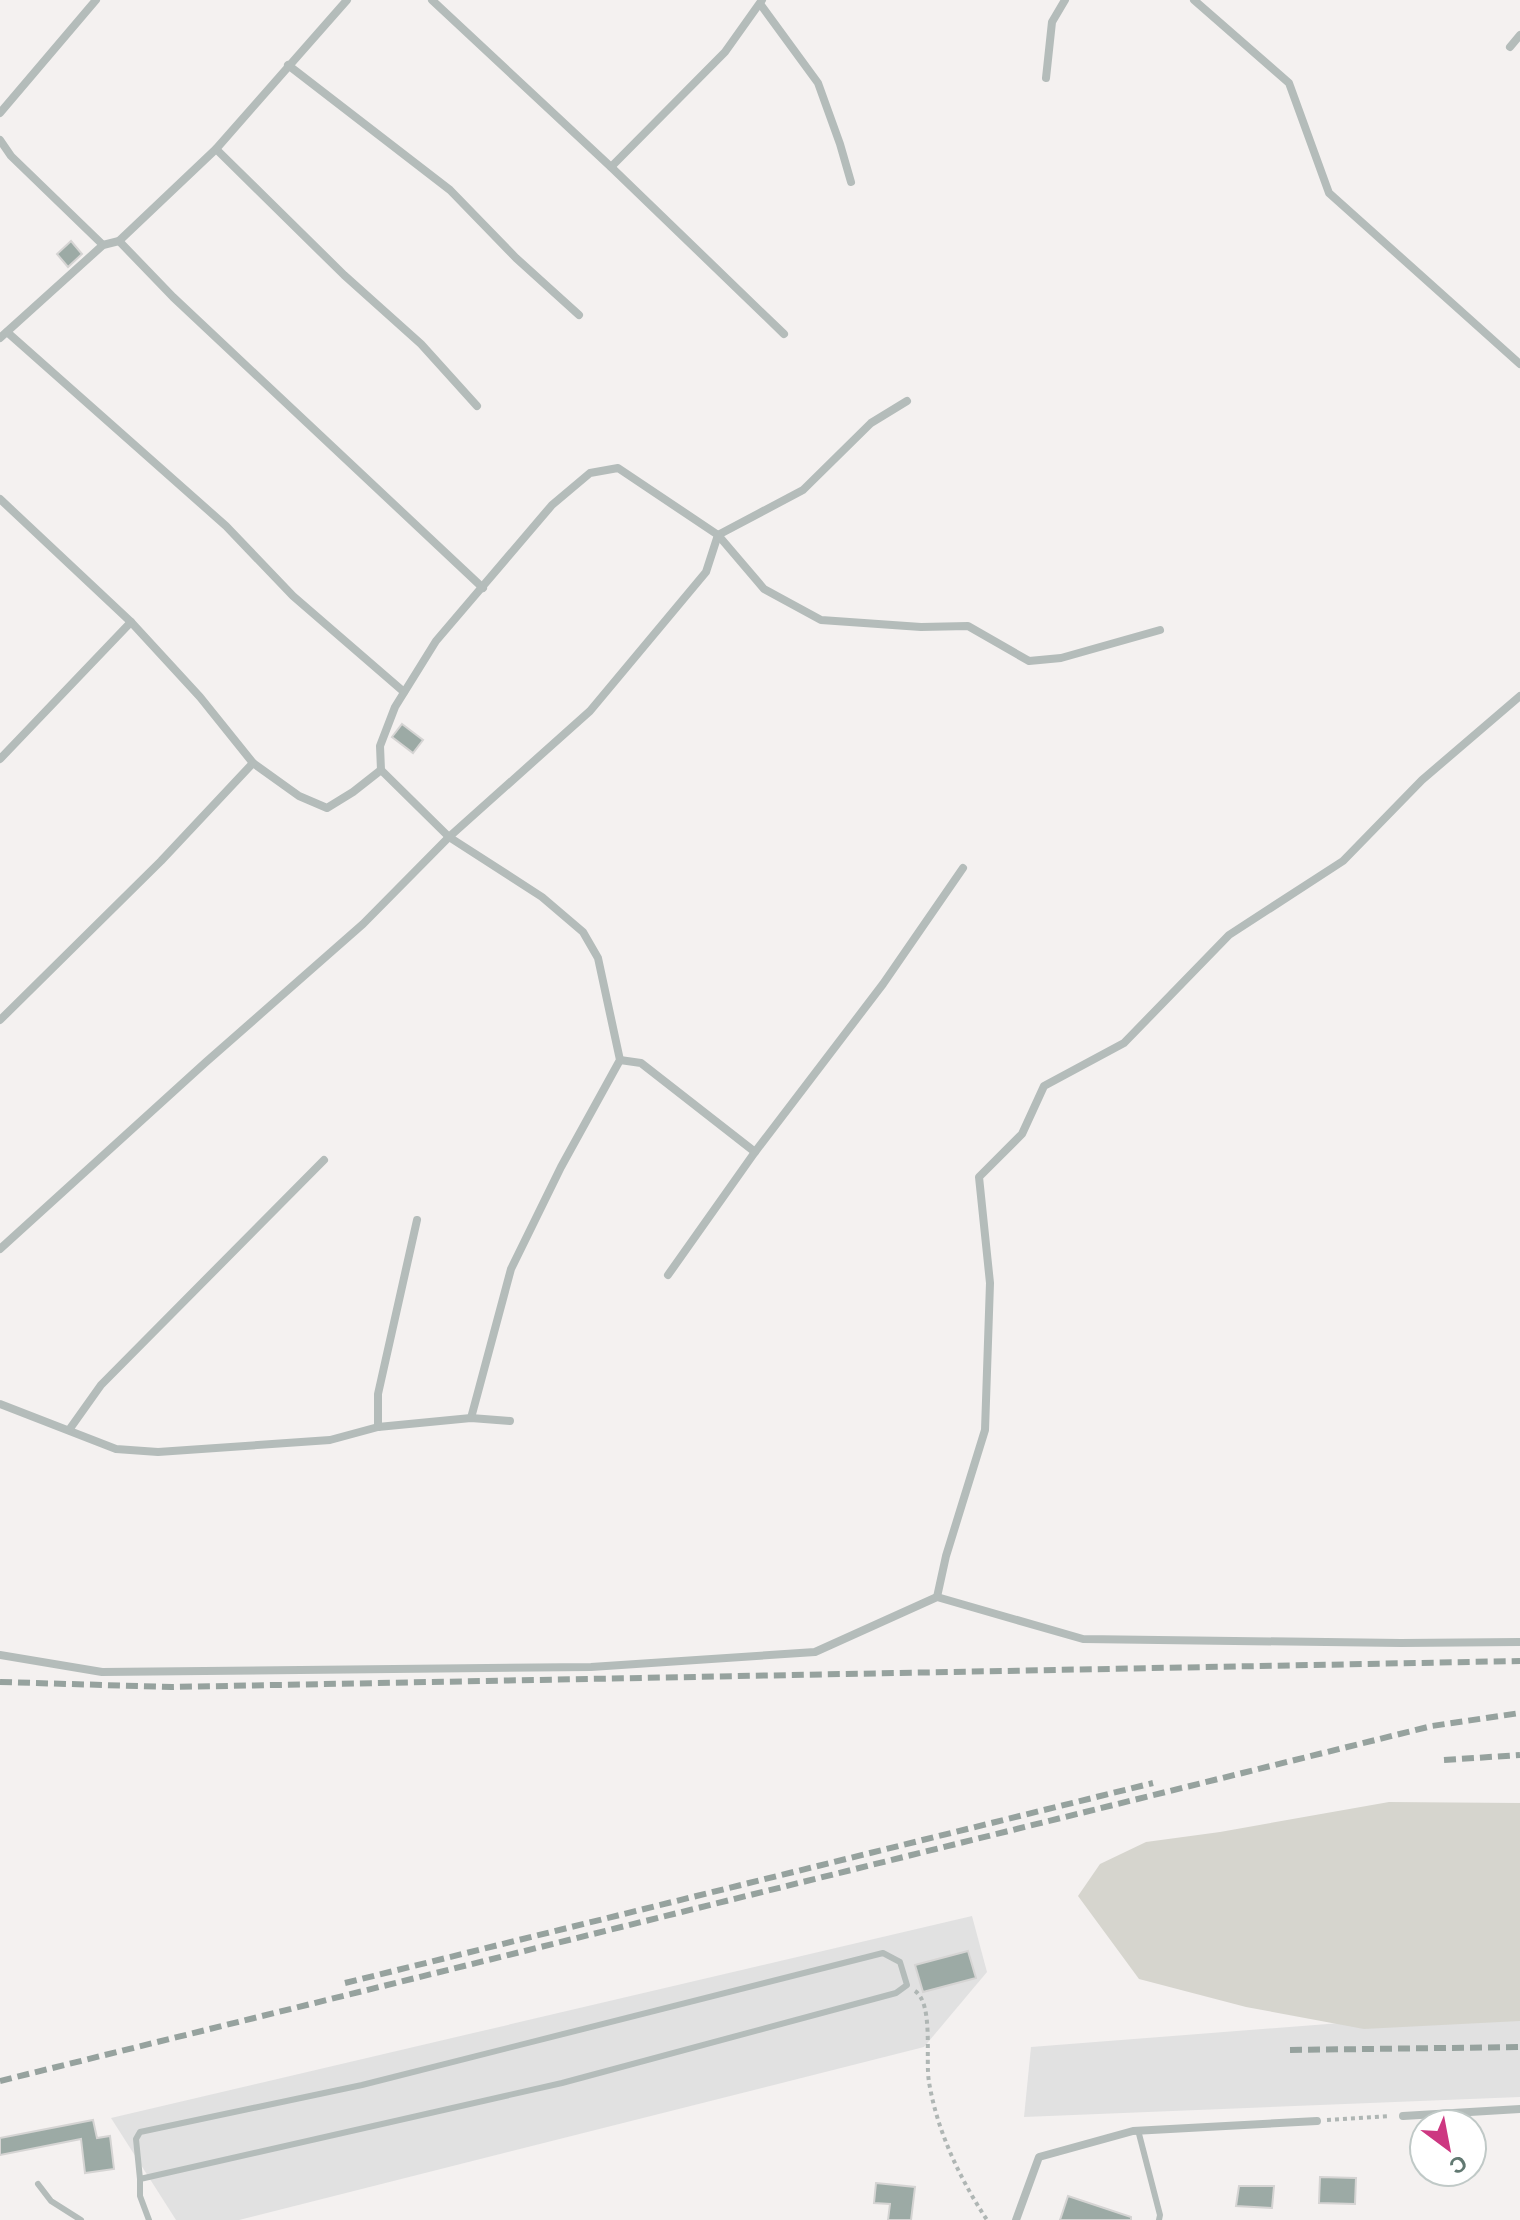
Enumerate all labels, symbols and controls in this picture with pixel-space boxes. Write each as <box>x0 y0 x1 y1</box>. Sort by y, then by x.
north arrow <box>1408 2108 1488 2188</box>
text: С <box>1445 2150 1472 2179</box>

